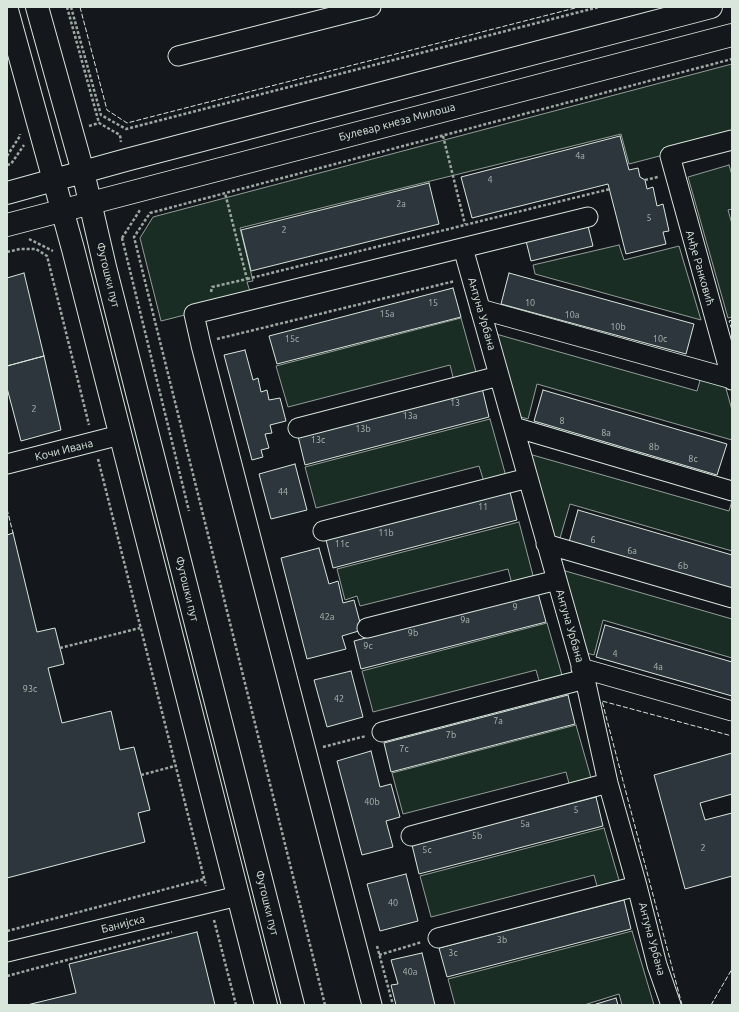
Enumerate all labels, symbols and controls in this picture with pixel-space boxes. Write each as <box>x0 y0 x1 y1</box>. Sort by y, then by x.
street label: Булевар кнеза Милоша <box>337 100 457 144</box>
house number: 4a <box>575 151 585 161</box>
house number: 4 <box>487 175 493 185</box>
house number: 2a <box>396 199 406 209</box>
house number: 5 <box>646 213 652 223</box>
house number: 2 <box>281 225 287 235</box>
street label: Анђе Ранковић <box>683 229 717 307</box>
street label: Футошки пут <box>94 241 122 309</box>
street label: Антуна Урбана <box>465 276 499 352</box>
house number: 15 <box>428 298 438 308</box>
house number: 10 <box>525 298 535 308</box>
house number: 15a <box>380 309 394 319</box>
house number: 10a <box>565 310 579 320</box>
house number: 10b <box>610 322 626 332</box>
house number: 15c <box>285 334 299 344</box>
house number: 10c <box>653 334 667 344</box>
house number: 13 <box>450 398 460 408</box>
house number: 2 <box>31 404 37 414</box>
house number: 13a <box>403 411 417 421</box>
house number: 8 <box>559 416 565 426</box>
house number: 13b <box>355 424 371 434</box>
house number: 8a <box>601 428 611 438</box>
house number: 13c <box>311 435 325 445</box>
street label: Кочи Ивана <box>34 436 94 464</box>
house number: 8b <box>649 442 659 452</box>
house number: 8c <box>688 454 698 464</box>
house number: 44 <box>278 487 288 497</box>
house number: 11 <box>478 502 488 512</box>
house number: 11b <box>378 528 394 538</box>
house number: 6 <box>590 535 596 545</box>
house number: 11c <box>335 539 349 549</box>
house number: 6a <box>627 546 637 556</box>
street label: Футошки пут <box>173 555 201 623</box>
house number: 6b <box>678 561 688 571</box>
street label: Антуна Урбана <box>553 588 587 664</box>
house number: 9 <box>512 602 518 612</box>
house number: 42a <box>320 612 334 622</box>
house number: 9a <box>460 615 470 625</box>
house number: 9b <box>408 628 418 638</box>
house number: 9c <box>363 641 373 651</box>
house number: 4 <box>612 649 618 659</box>
house number: 4a <box>653 662 663 672</box>
house number: 93c <box>23 684 37 694</box>
house number: 42 <box>334 694 344 704</box>
house number: 7a <box>493 716 503 726</box>
house number: 7b <box>446 730 456 740</box>
house number: 7c <box>399 744 409 754</box>
house number: 40b <box>364 797 380 807</box>
house number: 5 <box>573 805 579 815</box>
house number: 5a <box>520 819 530 829</box>
house number: 5b <box>472 831 482 841</box>
house number: 2 <box>700 843 706 853</box>
house number: 5c <box>422 845 432 855</box>
street label: Футошки пут <box>253 869 281 937</box>
house number: 40 <box>388 898 398 908</box>
street label: Антуна Урбана <box>636 901 668 977</box>
street label: Банијска <box>100 912 146 936</box>
house number: 3b <box>497 935 507 945</box>
house number: 3c <box>448 948 458 958</box>
house number: 40a <box>403 967 417 977</box>

